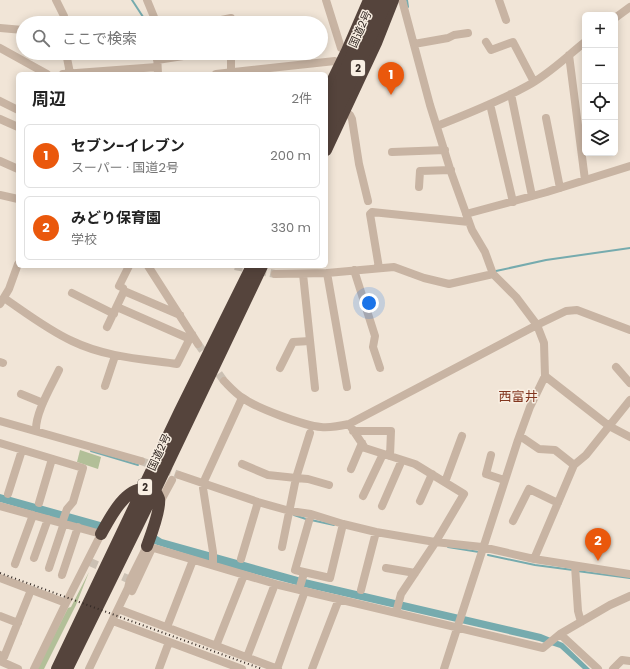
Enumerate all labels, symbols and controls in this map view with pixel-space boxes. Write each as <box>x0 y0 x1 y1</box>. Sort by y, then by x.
street label: 国道2号 <box>345 8 375 50</box>
map controls <box>582 12 618 156</box>
button: + <box>582 12 618 48</box>
search box <box>16 16 328 60</box>
icon: search <box>30 27 52 49</box>
text: ここで検索 <box>62 28 137 49</box>
button: − <box>582 48 618 84</box>
road number: 2 <box>351 60 365 76</box>
pin: 1 <box>378 62 404 95</box>
button: locate <box>582 84 618 120</box>
text: 周辺 <box>32 87 66 111</box>
text: 2件 <box>292 89 312 108</box>
button: layers <box>582 120 618 156</box>
text: セブン-イレブン <box>71 135 185 156</box>
text: 1 <box>44 146 48 165</box>
text: 200 m <box>270 146 311 165</box>
text: スーパー · 国道2号 <box>71 158 179 177</box>
text: みどり保育園 <box>71 207 161 228</box>
text: 2 <box>42 218 50 237</box>
text: 330 m <box>271 218 311 237</box>
text: 学校 <box>71 230 97 249</box>
your location <box>359 293 379 313</box>
district label: 西富井 <box>498 387 538 406</box>
street label: 国道2号 <box>143 431 175 473</box>
road number: 2 <box>138 479 152 495</box>
pin: 2 <box>585 528 611 561</box>

